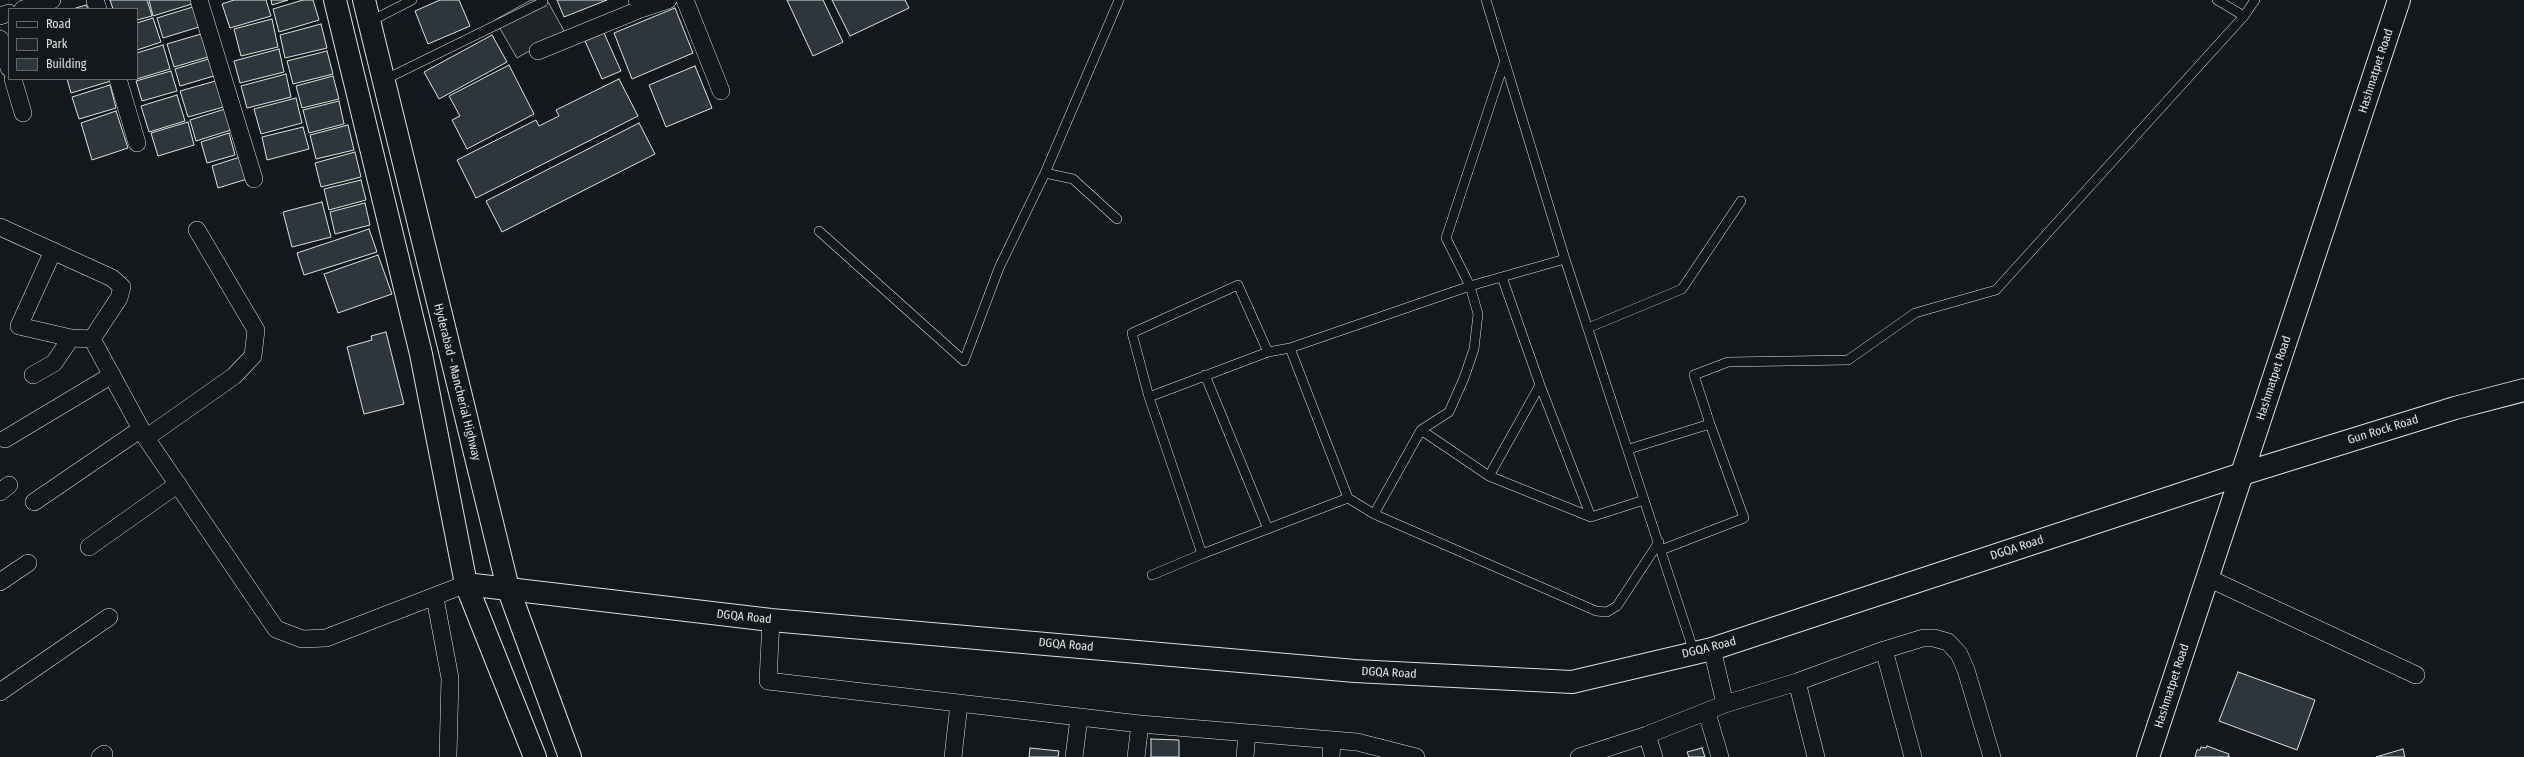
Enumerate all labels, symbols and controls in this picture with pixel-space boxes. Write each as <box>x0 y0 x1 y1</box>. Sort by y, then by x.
legend <box>8 8 138 80</box>
text: Road <box>46 17 71 31</box>
street label: Hashmatpet Road <box>2356 27 2396 115</box>
text: Park <box>46 37 67 51</box>
text: Building <box>46 57 86 71</box>
street label: Hyderabad - Mancherial Highway <box>430 302 484 462</box>
street label: Hashmatpet Road <box>2254 334 2294 422</box>
street label: Gun Rock Road <box>2346 412 2420 448</box>
street label: DGQA Road <box>1988 533 2046 563</box>
street label: DGQA Road <box>716 607 772 627</box>
street label: DGQA Road <box>1680 634 1738 662</box>
street label: DGQA Road <box>1038 635 1094 655</box>
street label: Hashmatpet Road <box>2152 642 2192 730</box>
street label: DGQA Road <box>1361 664 1417 682</box>

